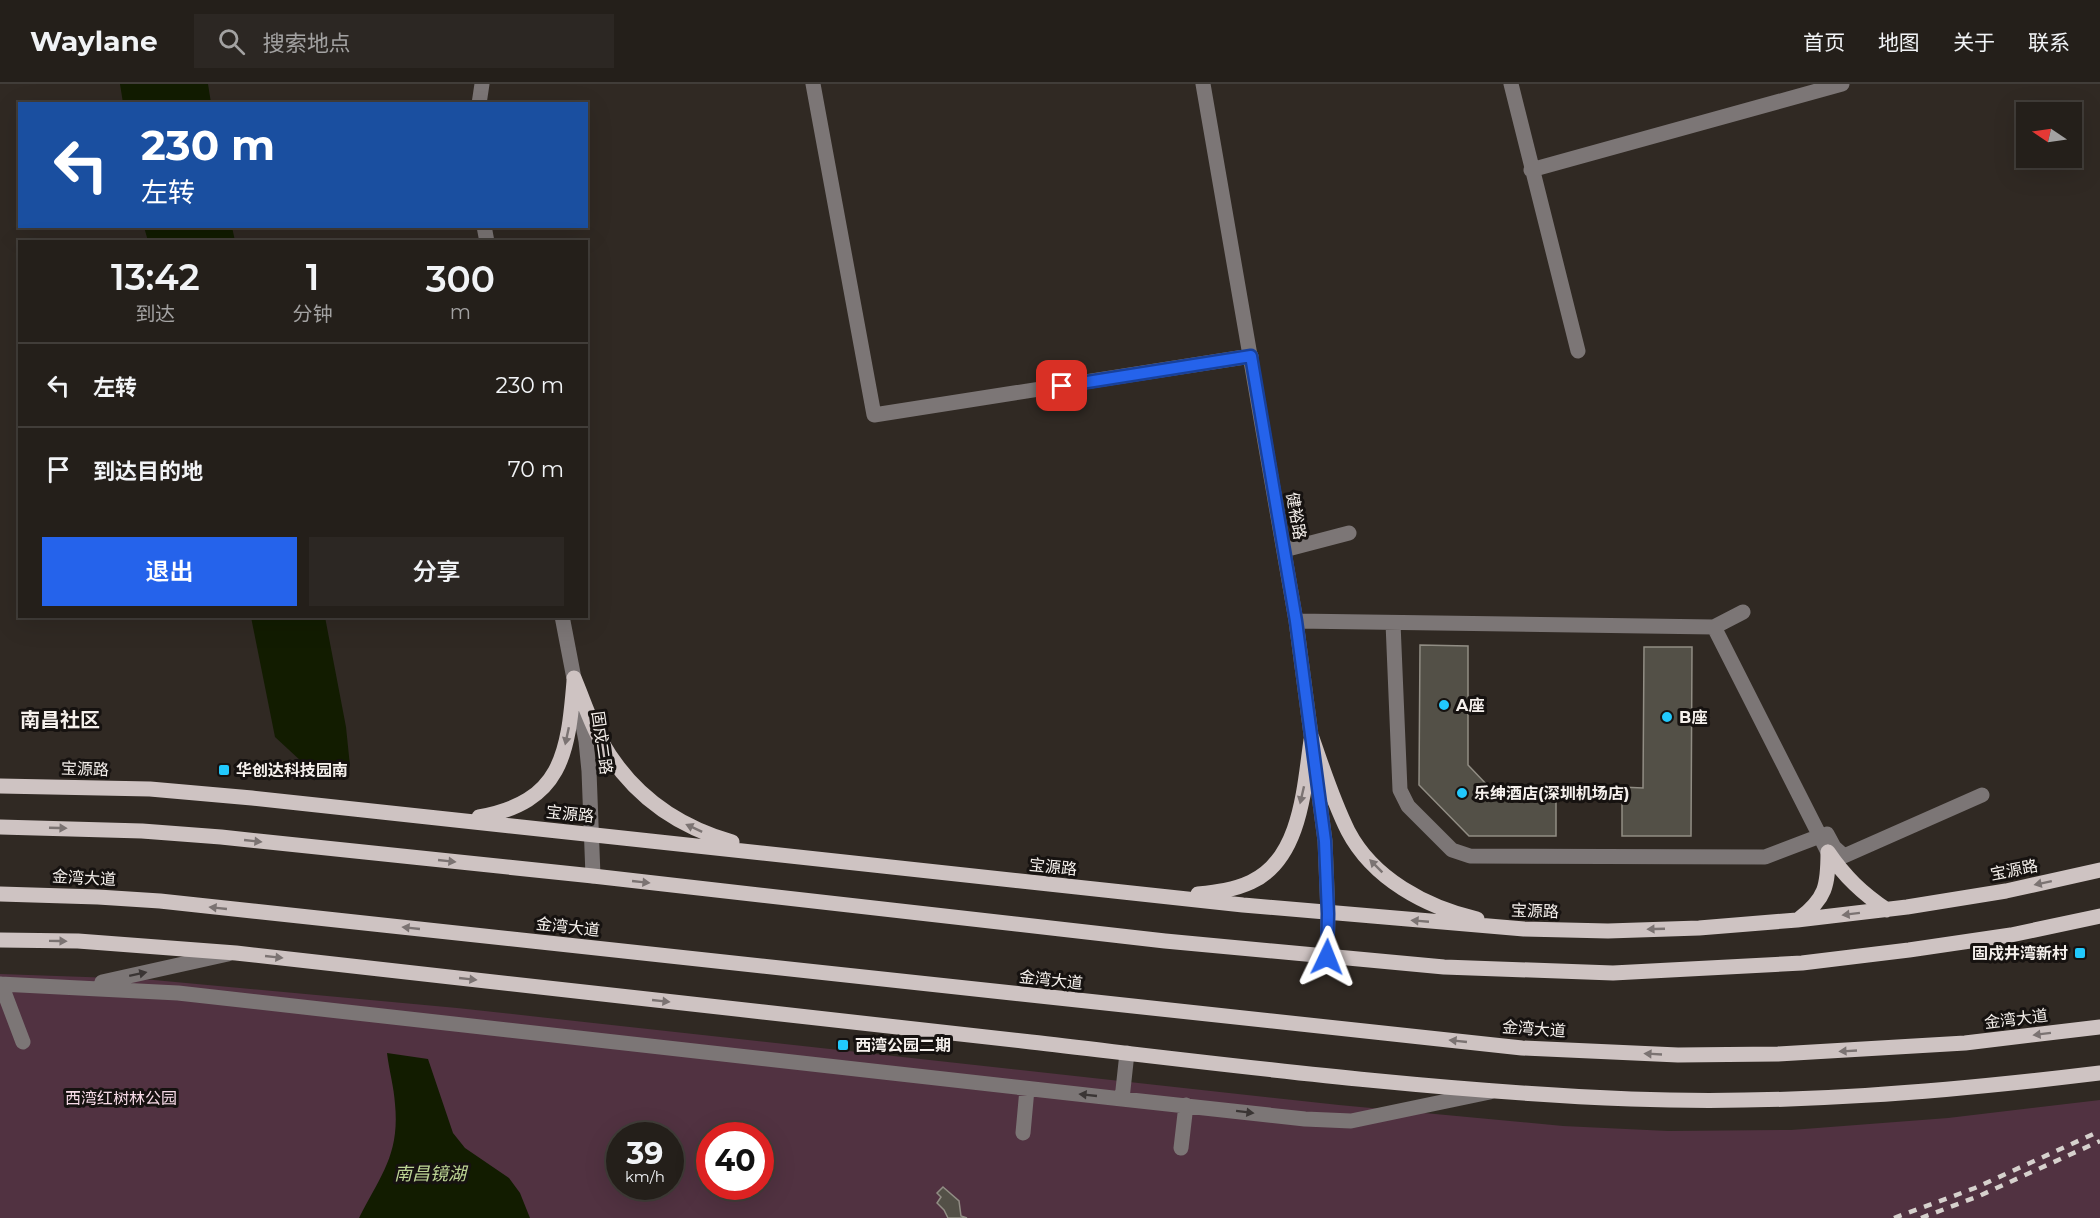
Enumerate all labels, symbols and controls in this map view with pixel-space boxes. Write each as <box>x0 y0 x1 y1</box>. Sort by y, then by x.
search box <box>194 14 614 68</box>
text: Waylane <box>30 24 158 58</box>
icon: search <box>215 25 248 58</box>
text: 搜索地点 <box>263 30 351 57</box>
text: 首页 <box>1803 30 1845 55</box>
text: 地图 <box>1878 30 1920 55</box>
text: 关于 <box>1953 30 1995 55</box>
text: 联系 <box>2028 30 2070 55</box>
north arrow <box>2016 102 2082 168</box>
map controls <box>2016 102 2082 168</box>
text: 230 m <box>141 119 275 171</box>
icon: left <box>42 126 120 204</box>
text: 左转 <box>141 176 195 209</box>
text: 13:42 <box>111 255 200 299</box>
text: 1 <box>306 255 320 299</box>
text: 300 <box>426 257 495 301</box>
text: m <box>450 300 471 324</box>
text: 到达 <box>135 302 175 326</box>
text: 分钟 <box>293 302 333 326</box>
pin <box>1036 360 1087 411</box>
icon: left <box>42 369 75 402</box>
icon: arrive <box>1045 369 1078 402</box>
text: 230 m <box>495 372 564 399</box>
text: 左转 <box>93 374 137 401</box>
icon: arrive <box>42 453 75 486</box>
text: 70 m <box>508 456 564 483</box>
text: 到达目的地 <box>93 458 203 485</box>
street label: 健裕路 <box>1282 491 1310 541</box>
button: 退出 <box>42 537 297 606</box>
button: 分享 <box>309 537 564 606</box>
place label: A座 <box>1455 696 1484 715</box>
marker: A座 <box>1437 698 1451 712</box>
district label: 南昌社区 <box>20 708 100 732</box>
place label: B座 <box>1679 708 1707 727</box>
street label: 固戍二路 <box>588 710 616 776</box>
marker: B座 <box>1660 710 1674 724</box>
one-way arrow <box>562 727 571 746</box>
street label: 宝源路 <box>61 759 109 779</box>
place label: 华创达科技园南 <box>236 761 348 780</box>
marker: 华创达科技园南 <box>217 763 231 777</box>
place label: 乐绅酒店(深圳机场店) <box>1474 784 1629 803</box>
one-way arrow <box>1297 786 1307 804</box>
marker: 乐绅酒店(深圳机场店) <box>1455 786 1469 800</box>
street label: 宝源路 <box>545 802 595 826</box>
one-way arrow <box>686 823 703 832</box>
one-way arrow <box>49 824 68 833</box>
one-way arrow <box>244 836 263 846</box>
street label: 宝源路 <box>1028 855 1078 879</box>
one-way arrow <box>437 856 456 866</box>
street label: 宝源路 <box>1989 856 2039 884</box>
one-way arrow <box>1370 860 1384 874</box>
street label: 金湾大道 <box>52 867 116 889</box>
one-way arrow <box>631 877 650 887</box>
one-way arrow <box>2033 879 2052 888</box>
street label: 宝源路 <box>1511 901 1559 921</box>
one-way arrow <box>208 903 227 912</box>
one-way arrow <box>1841 909 1860 919</box>
street label: 金湾大道 <box>535 914 601 940</box>
one-way arrow <box>1410 917 1429 926</box>
one-way arrow <box>402 924 421 933</box>
position arrow <box>1295 925 1359 989</box>
one-way arrow <box>1647 925 1666 934</box>
one-way arrow <box>49 936 68 946</box>
place label: 固戍井湾新村 <box>1972 944 2068 963</box>
marker: 固戍井湾新村 <box>2073 946 2087 960</box>
one-way arrow <box>264 952 283 962</box>
street label: 金湾大道 <box>1018 967 1084 993</box>
one-way arrow <box>129 969 148 978</box>
one-way arrow <box>458 974 477 984</box>
one-way arrow <box>652 996 671 1006</box>
street label: 金湾大道 <box>1983 1006 2049 1032</box>
street label: 金湾大道 <box>1501 1017 1567 1041</box>
one-way arrow <box>2032 1029 2051 1039</box>
place label: 西湾公园二期 <box>855 1036 951 1055</box>
one-way arrow <box>1449 1036 1468 1046</box>
marker: 西湾公园二期 <box>836 1038 850 1052</box>
one-way arrow <box>1838 1046 1857 1055</box>
one-way arrow <box>1643 1049 1662 1058</box>
park label: 西湾红树林公园 <box>65 1089 177 1108</box>
one-way arrow <box>1079 1090 1098 1100</box>
one-way arrow <box>1235 1107 1254 1117</box>
speed limit sign: 40 <box>696 1122 774 1200</box>
text: 39 <box>627 1135 663 1172</box>
water label: 南昌镜湖 <box>394 1163 469 1185</box>
text: km/h <box>625 1167 665 1186</box>

